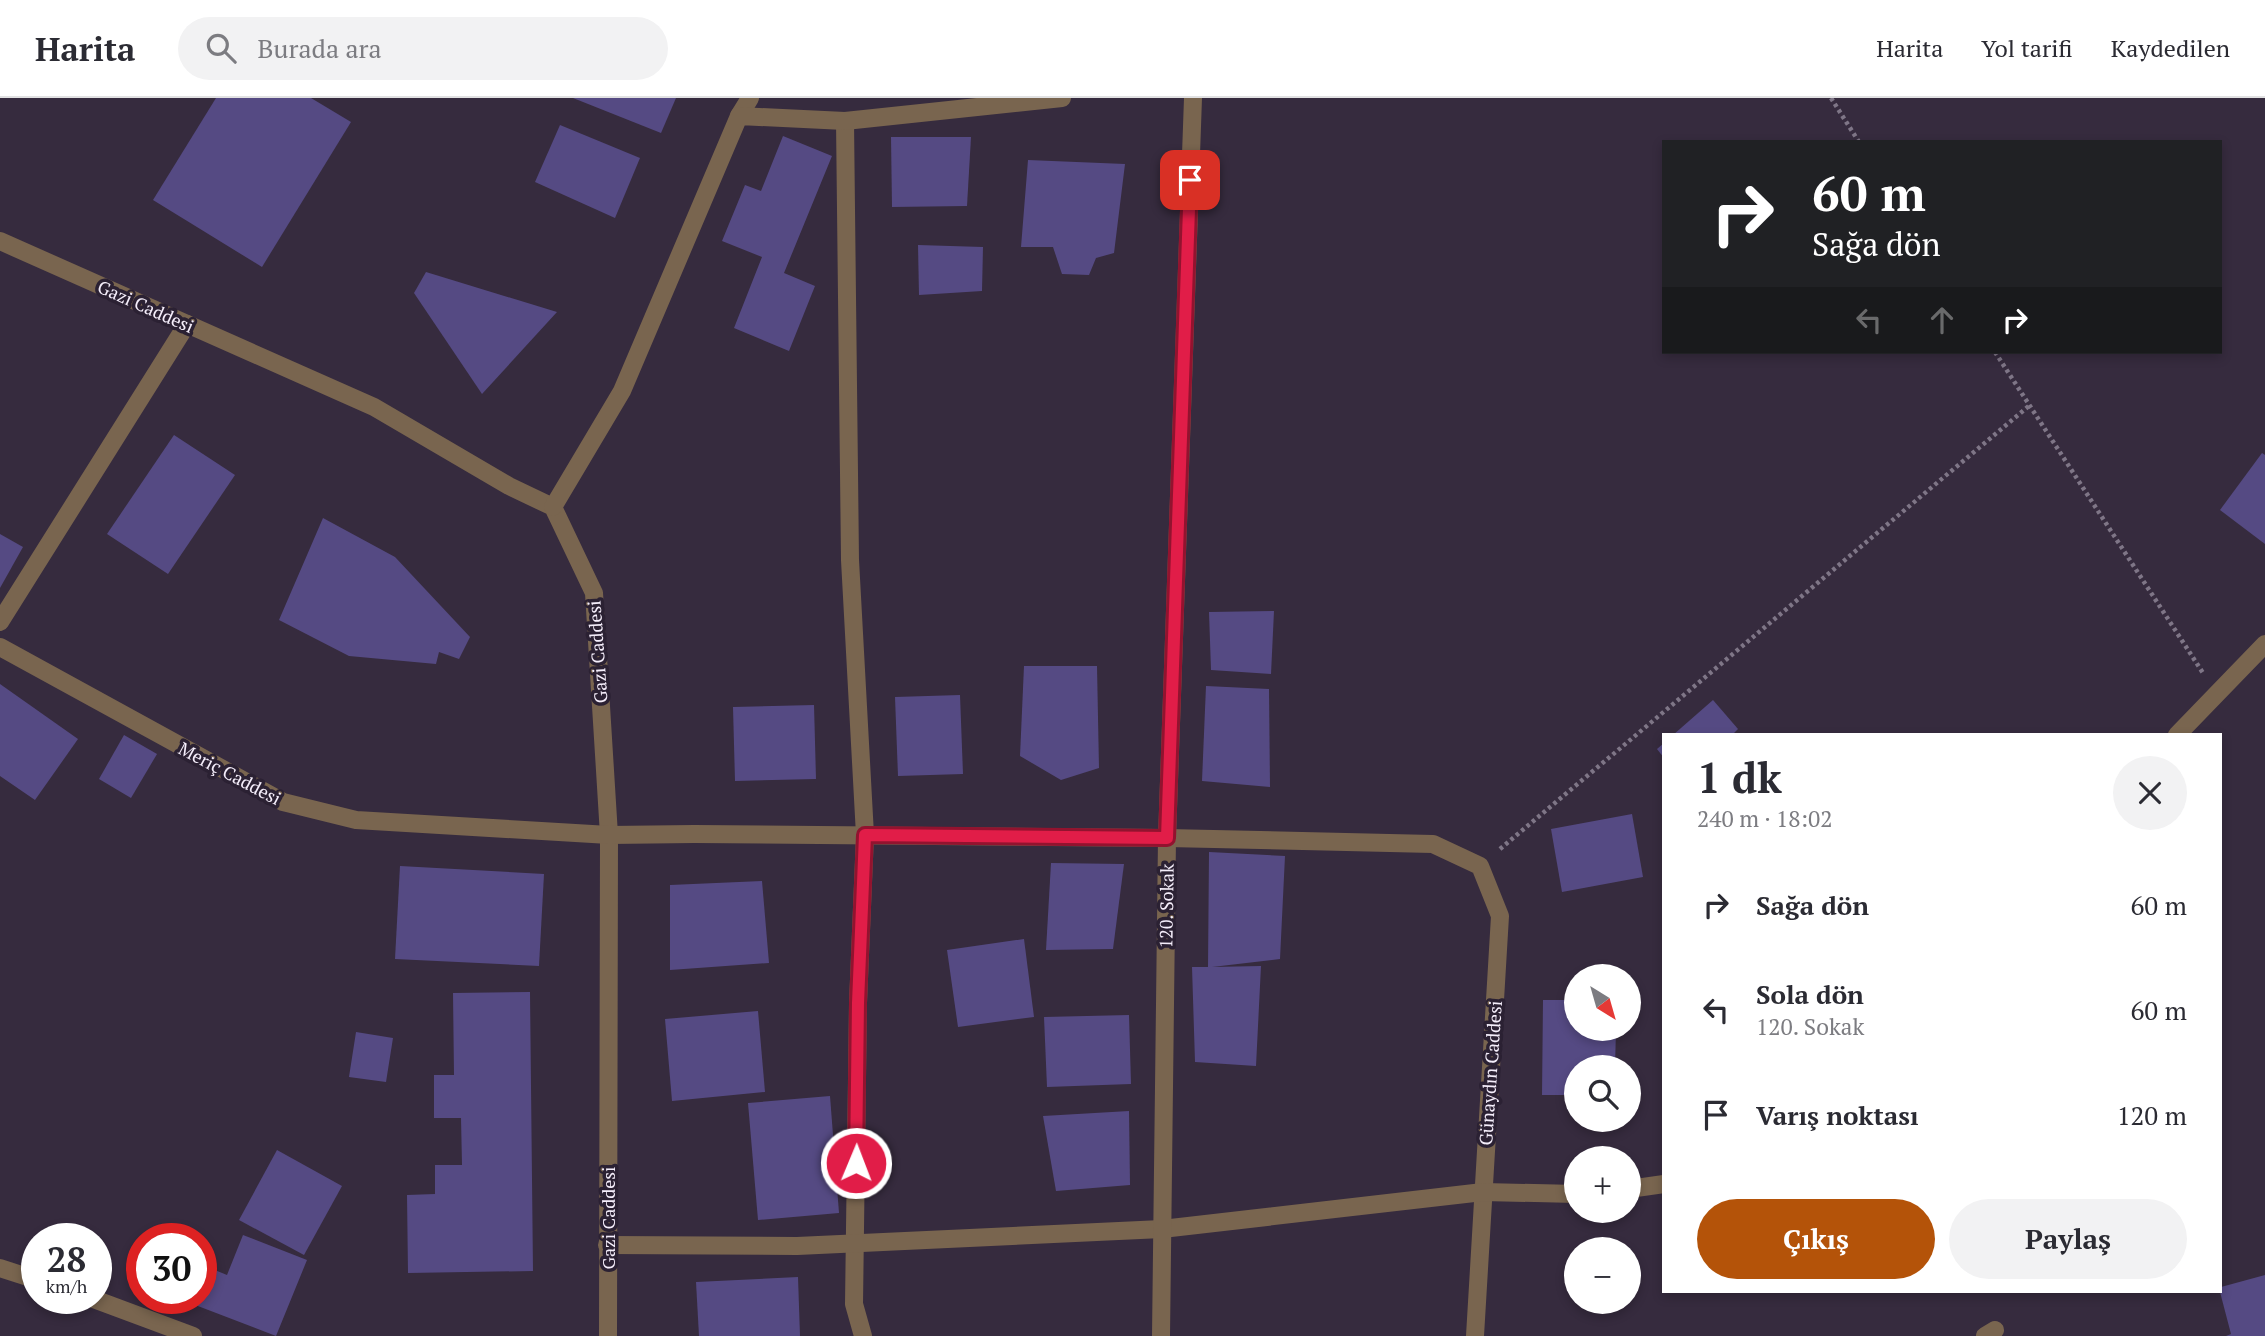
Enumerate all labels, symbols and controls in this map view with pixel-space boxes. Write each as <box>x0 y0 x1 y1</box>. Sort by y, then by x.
search box <box>178 17 668 80</box>
text: Harita <box>35 27 136 70</box>
icon: search <box>202 29 240 67</box>
text: Burada ara <box>258 31 382 65</box>
text: Harita <box>1876 32 1943 64</box>
text: Yol tarifi <box>1981 32 2073 64</box>
text: Kaydedilen <box>2111 32 2230 64</box>
pin <box>1160 150 1220 210</box>
text: 60 m <box>1812 160 1926 225</box>
icon: arrive <box>1171 161 1209 199</box>
icon: right <box>1697 168 1788 259</box>
text: Sağa dön <box>1812 223 1941 265</box>
street label: Gazi Caddesi <box>94 274 198 338</box>
icon: left <box>1850 301 1888 339</box>
icon: ahead <box>1923 301 1961 339</box>
icon: right <box>1996 301 2034 339</box>
street label: Gazi Caddesi <box>581 600 613 704</box>
street label: Meriç Caddesi <box>175 736 285 810</box>
text: 1 dk <box>1697 749 1782 805</box>
button: close <box>2113 756 2187 830</box>
text: 240 m · 18:02 <box>1697 803 1832 834</box>
street label: 120. Sokak <box>1153 863 1179 949</box>
icon: right <box>1697 886 1735 924</box>
text: Sağa dön <box>1756 888 1869 922</box>
text: 60 m <box>2131 888 2187 922</box>
north arrow <box>1564 964 1642 1041</box>
map controls <box>1564 964 1641 1314</box>
text: Sola dön <box>1756 977 1864 1011</box>
icon: left <box>1697 991 1735 1029</box>
text: 60 m <box>2131 993 2187 1027</box>
street label: Günaydın Caddesi <box>1473 1000 1507 1146</box>
text: 120. Sokak <box>1756 1011 1864 1042</box>
button: search <box>1564 1055 1641 1132</box>
icon: arrive <box>1697 1096 1735 1134</box>
text: Varış noktası <box>1756 1098 1919 1132</box>
text: 120 m <box>2117 1098 2187 1132</box>
position arrow <box>819 1126 893 1200</box>
button: + <box>1564 1146 1641 1223</box>
street label: Gazi Caddesi <box>596 1167 620 1269</box>
button: Çıkış <box>1697 1199 1935 1279</box>
button: Paylaş <box>1949 1199 2187 1279</box>
speed limit sign: 30 <box>126 1223 217 1314</box>
text: 28 <box>47 1236 86 1282</box>
button: − <box>1564 1237 1641 1314</box>
text: km/h <box>46 1274 87 1298</box>

